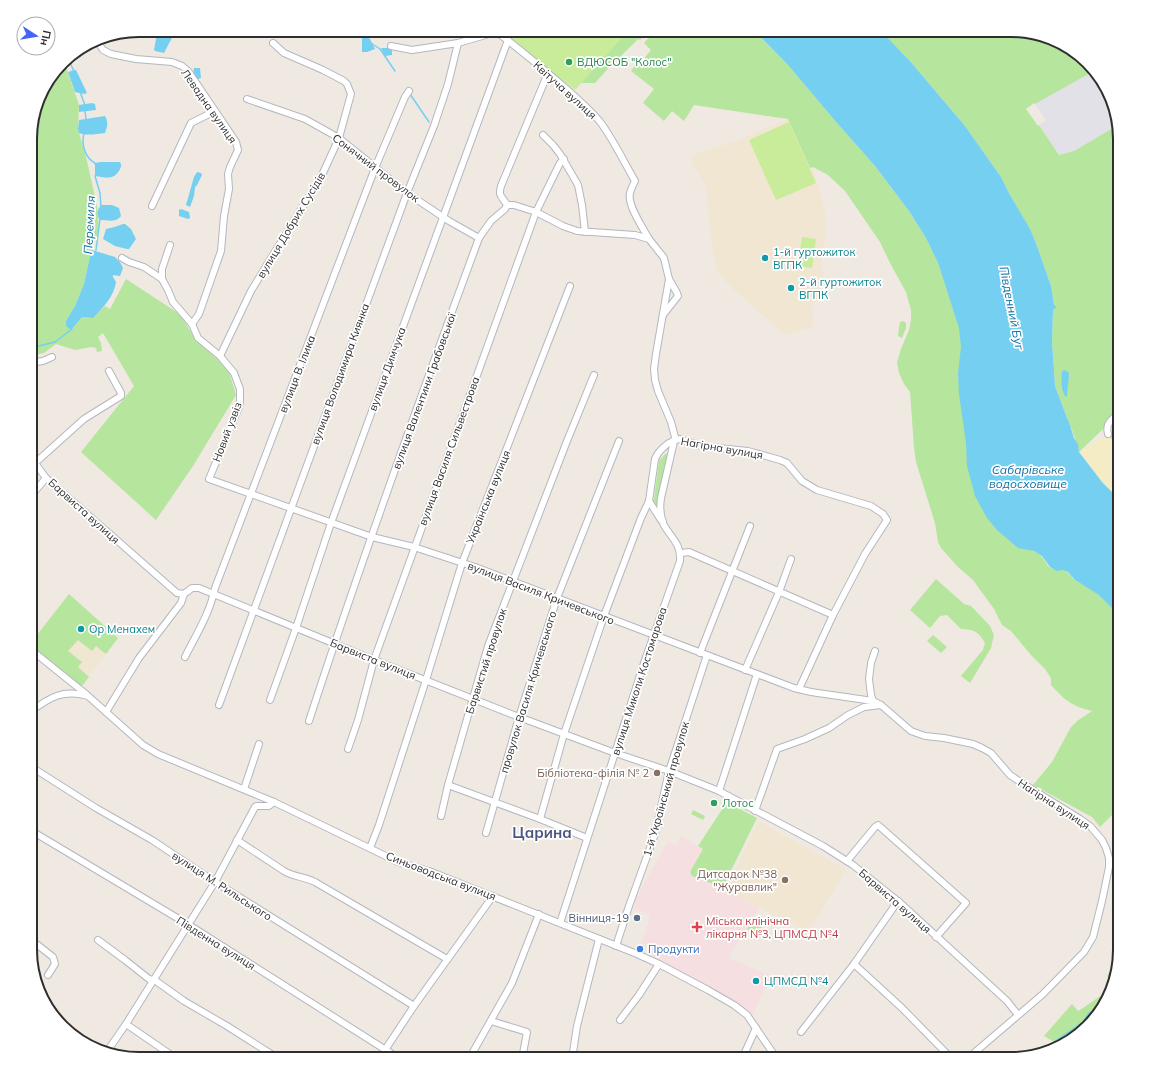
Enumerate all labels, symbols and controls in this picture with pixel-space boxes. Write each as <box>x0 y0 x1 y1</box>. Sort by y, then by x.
north arrow <box>16 16 56 56</box>
text: Пн <box>37 29 54 47</box>
place label: ВДЮСОБ "Колос" <box>577 55 671 69</box>
marker: ВДЮСОБ "Колос" <box>564 57 574 67</box>
street label: Квітуча вулиця <box>530 58 600 122</box>
street label: Левадна вулиця <box>178 66 240 146</box>
street label: Сонячний провулок <box>330 131 422 205</box>
street label: вулиця Добрих Сусідів <box>254 169 328 281</box>
water label: Перемиля <box>80 195 98 255</box>
place label: 1-й гуртожиток ВГПК <box>773 245 855 272</box>
marker: 1-й гуртожиток ВГПК <box>760 253 770 263</box>
water label: Південний Буг <box>997 265 1028 352</box>
place label: 2-й гуртожиток ВГПК <box>799 275 881 302</box>
marker: 2-й гуртожиток ВГПК <box>786 283 796 293</box>
street label: вулиця Володимира Киянка <box>308 301 372 447</box>
street label: вулиця Валентини Грабовської <box>389 311 459 471</box>
street label: вулиця Димчука <box>365 325 409 413</box>
street label: вулиця В. Ілика <box>276 333 318 415</box>
street label: вулиця Василя Сильвестрова <box>416 375 482 527</box>
street label: Новий узвіз <box>209 400 245 464</box>
street label: Нагірна вулиця <box>680 434 764 462</box>
street label: Українська вулиця <box>462 448 513 547</box>
water label: Сабарівське водосховище <box>989 462 1067 491</box>
street label: Барвиста вулиця <box>45 475 123 547</box>
street label: вулиця Василя Кричевського <box>466 558 616 628</box>
street label: вулиця Миколи Костомарова <box>608 605 670 757</box>
street label: Барвистий провулок <box>462 606 510 716</box>
street label: провулок Василя Кричевського <box>497 609 559 775</box>
place label: Ор Менахем <box>89 622 155 636</box>
marker: Ор Менахем <box>76 624 86 634</box>
street label: Барвиста вулиця <box>328 635 418 683</box>
street label: 1-й Український провулок <box>640 720 692 858</box>
place label: Бібліотека-філія № 2 <box>537 766 649 780</box>
marker: Бібліотека-філія № 2 <box>652 768 662 778</box>
street label: Нагірна вулиця <box>1015 775 1093 833</box>
place label: Лотос <box>722 796 754 810</box>
marker: Лотос <box>709 798 719 808</box>
district label: Царина <box>512 823 572 842</box>
street label: вулиця М. Рильського <box>169 848 275 924</box>
street label: Синьоводська вулиця <box>384 849 498 903</box>
street label: Барвиста вулиця <box>856 866 934 936</box>
place label: Дитсадок №38 "Журавлик" <box>697 867 777 894</box>
marker: Дитсадок №38 "Журавлик" <box>780 875 790 885</box>
place label: Вінниця-19 <box>568 911 629 925</box>
street label: Південна вулиця <box>174 913 258 973</box>
marker: Вінниця-19 <box>632 913 642 923</box>
place label: Міська клінічна лікарня №3, ЦПМСД №4 <box>706 914 839 941</box>
marker: Міська клінічна лікарня №3, ЦПМСД №4 <box>691 921 703 933</box>
place label: Продукти <box>648 942 700 956</box>
marker: Продукти <box>635 944 645 954</box>
place label: ЦПМСД №4 <box>764 974 829 988</box>
marker: ЦПМСД №4 <box>751 976 761 986</box>

